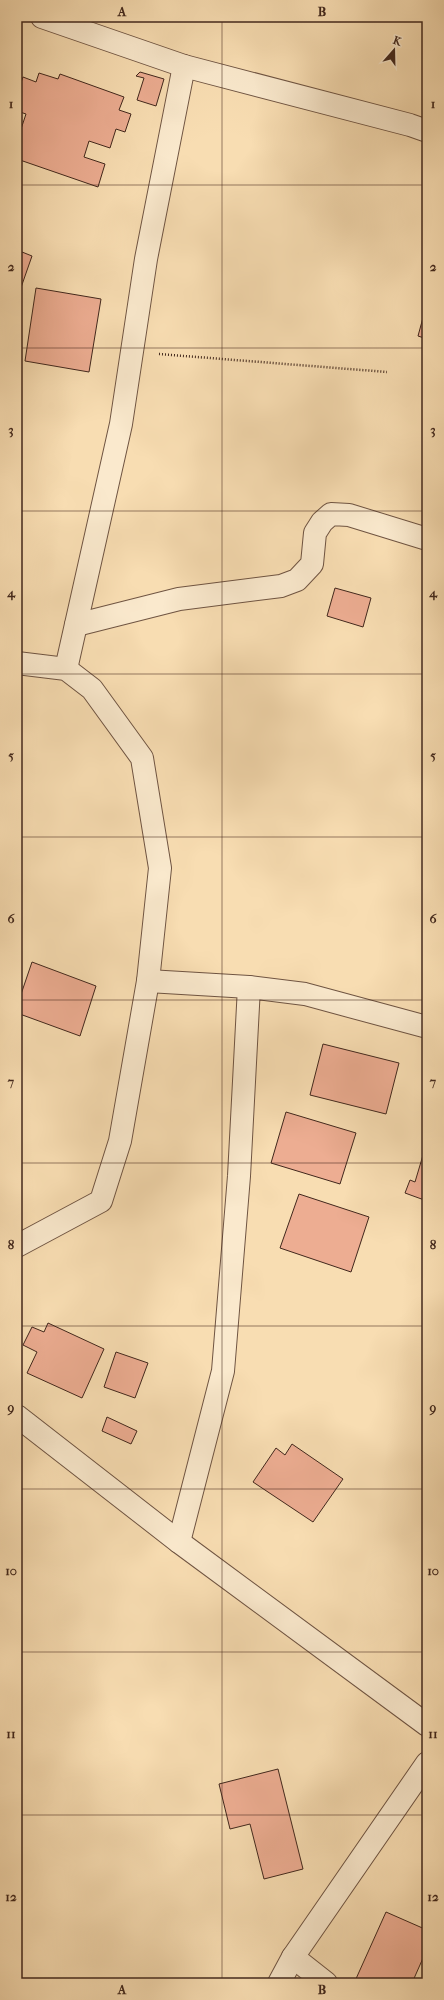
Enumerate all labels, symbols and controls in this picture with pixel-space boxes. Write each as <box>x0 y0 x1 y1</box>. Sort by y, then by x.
text: A <box>117 4 127 19</box>
text: B <box>318 4 327 19</box>
north arrow <box>374 30 414 70</box>
text: K <box>391 34 404 49</box>
text: 1 <box>9 96 14 111</box>
text: 1 <box>431 96 436 111</box>
text: 2 <box>8 259 15 274</box>
text: 2 <box>430 259 437 274</box>
text: 3 <box>8 422 14 438</box>
text: 3 <box>430 422 436 438</box>
text: 4 <box>6 585 16 601</box>
text: 4 <box>428 585 438 601</box>
text: 5 <box>8 748 14 763</box>
text: 5 <box>430 748 436 763</box>
text: 6 <box>7 911 15 926</box>
text: 6 <box>429 911 437 926</box>
text: 7 <box>7 1074 15 1089</box>
text: 7 <box>429 1074 437 1089</box>
text: 8 <box>8 1237 15 1252</box>
text: 8 <box>430 1237 437 1252</box>
text: 9 <box>7 1400 15 1416</box>
text: 9 <box>429 1400 437 1416</box>
text: 10 <box>5 1563 17 1578</box>
text: 10 <box>427 1563 439 1578</box>
text: 11 <box>6 1726 16 1741</box>
text: 11 <box>428 1726 438 1741</box>
text: 12 <box>5 1889 17 1904</box>
text: 12 <box>427 1889 439 1904</box>
text: A <box>117 1982 127 1997</box>
text: B <box>318 1982 327 1997</box>

